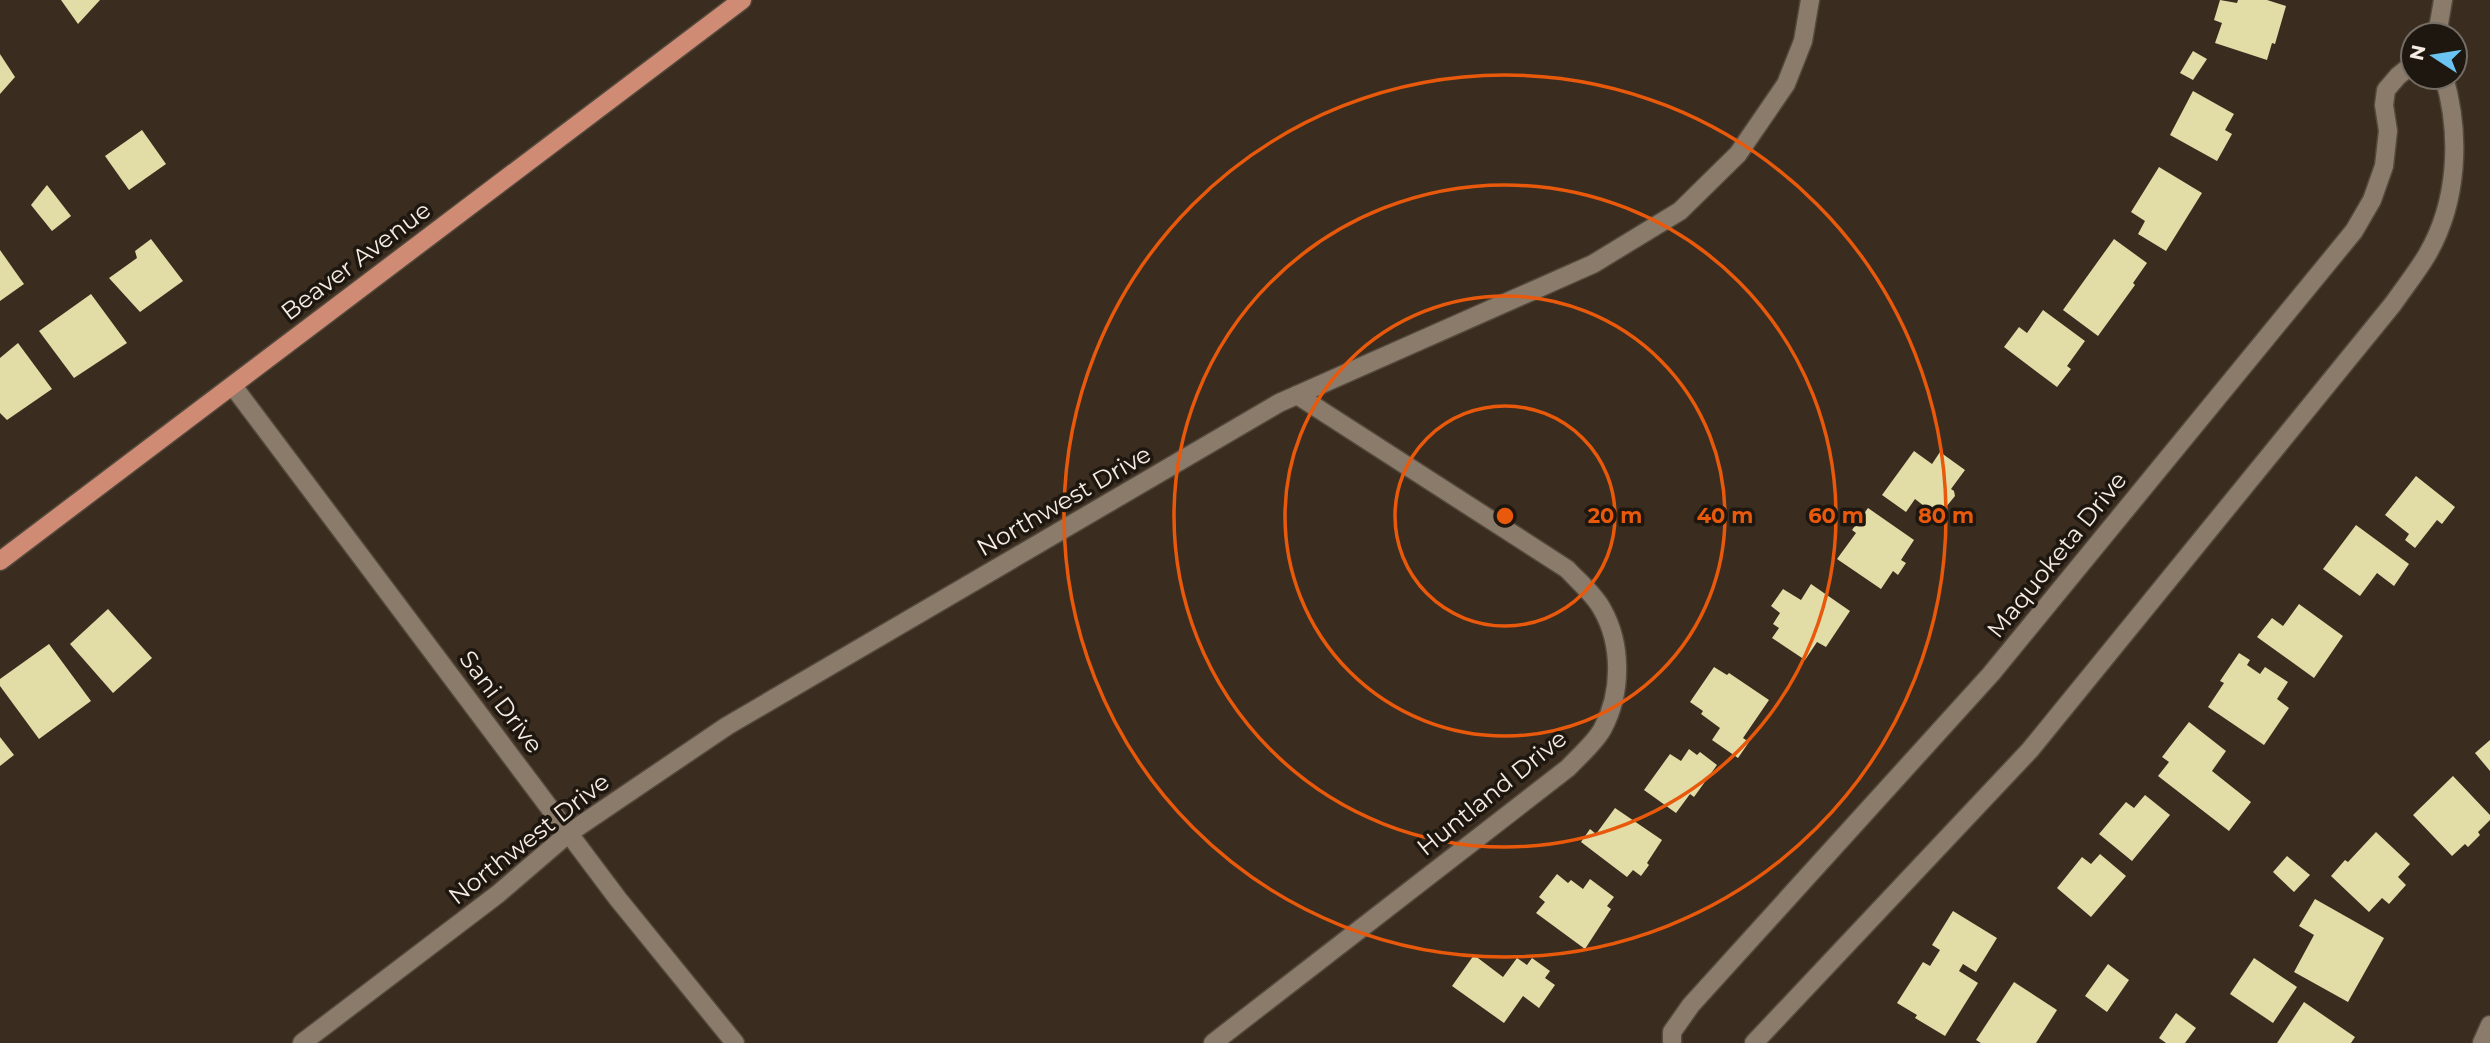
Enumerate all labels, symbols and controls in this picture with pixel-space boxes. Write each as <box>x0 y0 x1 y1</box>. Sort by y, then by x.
north arrow <box>2399 21 2469 91</box>
text: N <box>2405 43 2431 62</box>
street label: Beaver Avenue <box>275 195 436 326</box>
street label: Northwest Drive <box>972 439 1156 562</box>
street label: Maquoketa Drive <box>1981 466 2133 644</box>
text: 20 m <box>1588 503 1642 528</box>
text: 40 m <box>1697 503 1753 528</box>
text: 60 m <box>1808 503 1864 528</box>
text: 80 m <box>1918 503 1974 528</box>
centre of rings <box>1493 504 1517 528</box>
street label: Sani Drive <box>453 645 549 759</box>
street label: Huntland Drive <box>1411 723 1572 862</box>
street label: Northwest Drive <box>442 767 615 910</box>

